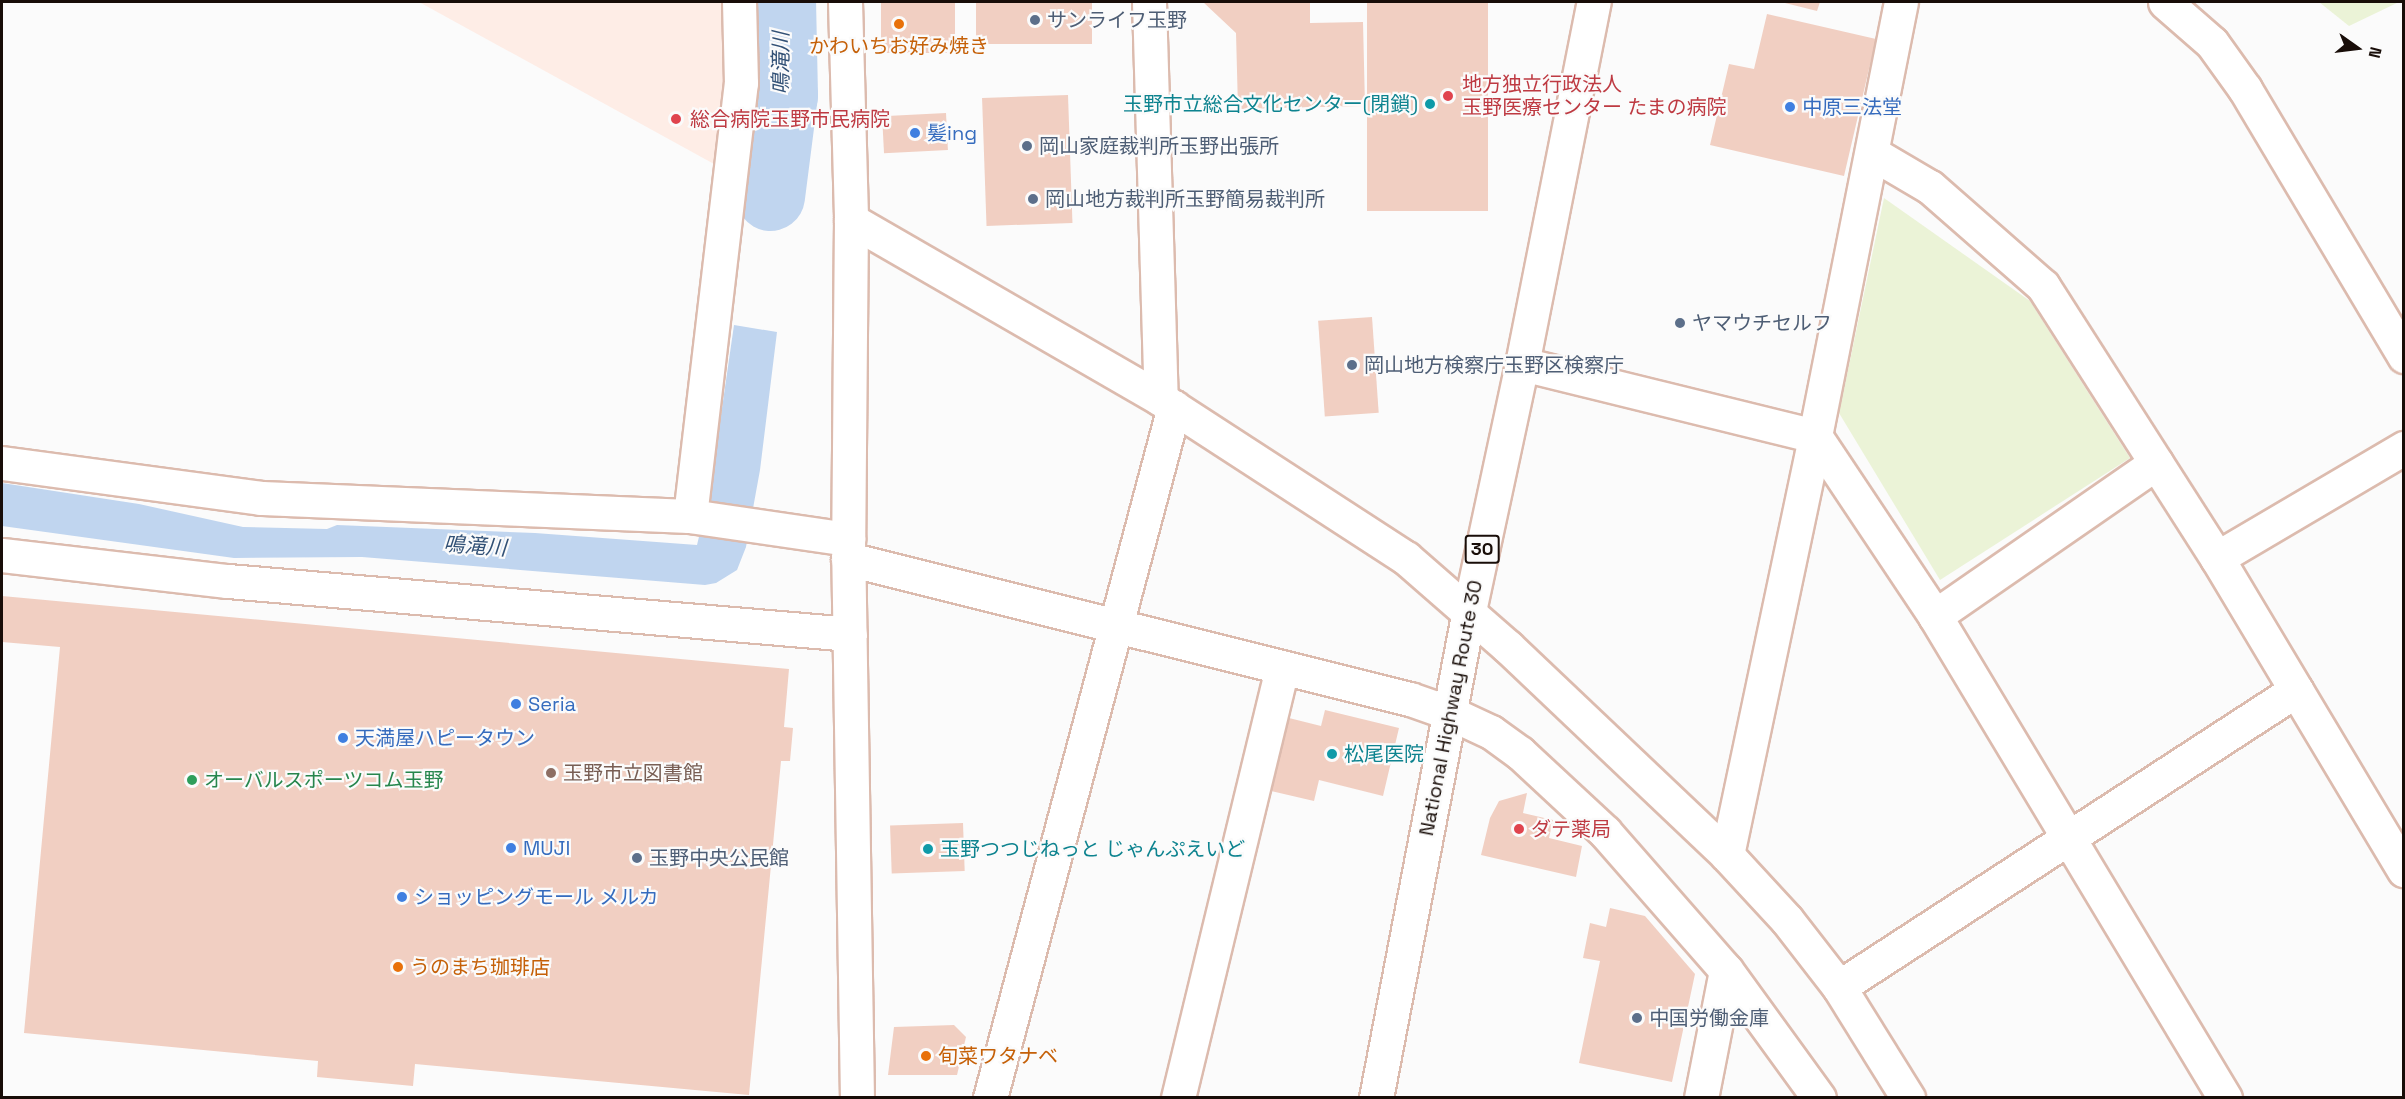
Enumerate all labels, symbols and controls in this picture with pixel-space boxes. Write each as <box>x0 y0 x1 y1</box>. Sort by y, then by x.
place label: サンライフ玉野 <box>1047 8 1187 32</box>
marker: サンライフ玉野 <box>1028 13 1042 27</box>
marker: かわいちお好み焼き <box>892 17 906 31</box>
north arrow <box>2327 18 2387 78</box>
water label: 鳴滝川 <box>768 32 794 94</box>
place label: かわいちお好み焼き <box>809 34 989 58</box>
text: N <box>2363 45 2386 60</box>
place label: 地方独立行政法人 玉野医療センター たまの病院 <box>1462 72 1727 119</box>
marker: 地方独立行政法人 玉野医療センター たまの病院 <box>1439 87 1457 105</box>
place label: 玉野市立総合文化センター(閉鎖) <box>1123 92 1418 116</box>
place label: 中原三法堂 <box>1802 95 1902 119</box>
marker: 玉野市立総合文化センター(閉鎖) <box>1423 97 1437 111</box>
marker: 中原三法堂 <box>1783 100 1797 114</box>
place label: 総合病院玉野市民病院 <box>690 107 890 131</box>
marker: 総合病院玉野市民病院 <box>667 110 685 128</box>
place label: 髪ing <box>927 121 977 145</box>
marker: 髪ing <box>908 126 922 140</box>
place label: 岡山家庭裁判所玉野出張所 <box>1039 134 1279 158</box>
marker: 岡山家庭裁判所玉野出張所 <box>1020 139 1034 153</box>
place label: 岡山地方裁判所玉野簡易裁判所 <box>1045 187 1325 211</box>
marker: 岡山地方裁判所玉野簡易裁判所 <box>1026 192 1040 206</box>
place label: ヤマウチセルフ <box>1692 311 1832 335</box>
marker: ヤマウチセルフ <box>1673 316 1687 330</box>
place label: 岡山地方検察庁玉野区検察庁 <box>1364 353 1624 377</box>
marker: 岡山地方検察庁玉野区検察庁 <box>1345 358 1359 372</box>
water label: 鳴滝川 <box>443 531 507 561</box>
road number: 30 <box>1464 534 1500 564</box>
street label: National Highway Route 30 <box>1414 578 1488 838</box>
place label: Seria <box>528 692 576 716</box>
marker: Seria <box>509 697 523 711</box>
place label: 天満屋ハピータウン <box>355 726 535 750</box>
marker: 天満屋ハピータウン <box>336 731 350 745</box>
place label: 松尾医院 <box>1344 742 1424 766</box>
marker: 松尾医院 <box>1325 747 1339 761</box>
place label: 玉野市立図書館 <box>563 761 703 785</box>
marker: 玉野市立図書館 <box>544 766 558 780</box>
place label: オーバルスポーツコム玉野 <box>204 768 444 792</box>
marker: オーバルスポーツコム玉野 <box>185 773 199 787</box>
place label: ダテ薬局 <box>1531 817 1611 841</box>
marker: ダテ薬局 <box>1512 822 1526 836</box>
place label: MUJI <box>523 836 570 860</box>
place label: 玉野つつじねっと じゃんぷえいど <box>940 837 1245 861</box>
marker: MUJI <box>504 841 518 855</box>
marker: 玉野つつじねっと じゃんぷえいど <box>921 842 935 856</box>
place label: 玉野中央公民館 <box>649 846 789 870</box>
marker: 玉野中央公民館 <box>630 851 644 865</box>
place label: ショッピングモール メルカ <box>414 885 659 909</box>
marker: ショッピングモール メルカ <box>395 890 409 904</box>
place label: うのまち珈琲店 <box>410 955 550 979</box>
marker: うのまち珈琲店 <box>391 960 405 974</box>
place label: 中国労働金庫 <box>1649 1006 1769 1030</box>
marker: 中国労働金庫 <box>1630 1011 1644 1025</box>
place label: 旬菜ワタナベ <box>938 1044 1058 1068</box>
marker: 旬菜ワタナベ <box>919 1049 933 1063</box>

